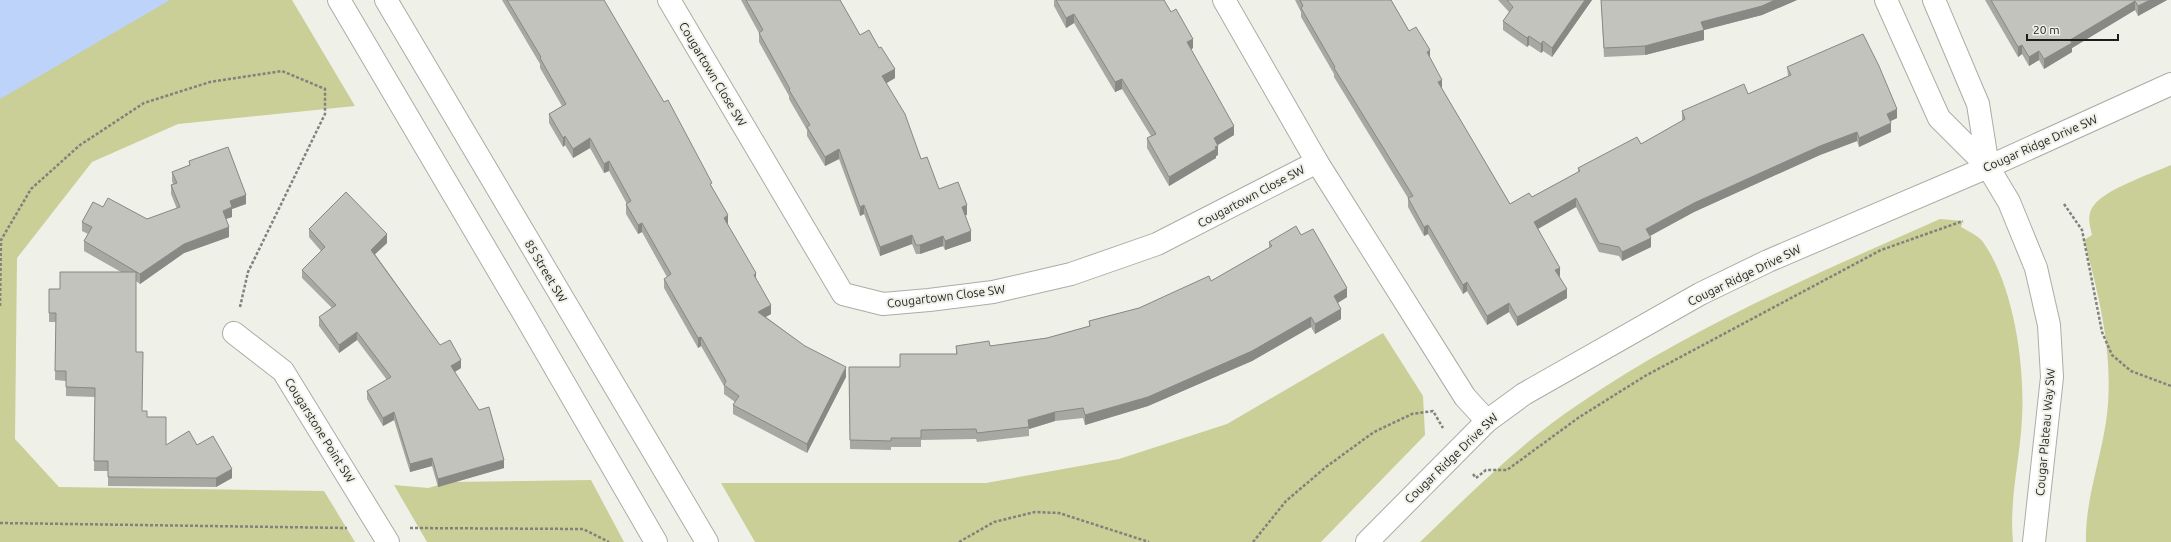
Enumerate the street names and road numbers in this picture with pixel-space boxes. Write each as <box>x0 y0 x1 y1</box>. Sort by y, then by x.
street label: Cougartown Close SW <box>677 20 749 128</box>
street label: Cougar Ridge Drive SW <box>1981 112 2099 174</box>
street label: Cougartown Close SW <box>1195 162 1307 230</box>
street label: 85 Street SW <box>522 238 570 304</box>
street label: Cougar Ridge Drive SW <box>1686 242 1802 308</box>
street label: Cougartown Close SW <box>886 282 1006 310</box>
street label: Cougar Plateau Way SW <box>2033 368 2057 496</box>
street label: Cougarstone Point SW <box>283 375 357 485</box>
street label: Cougar Ridge Drive SW <box>1402 410 1500 506</box>

